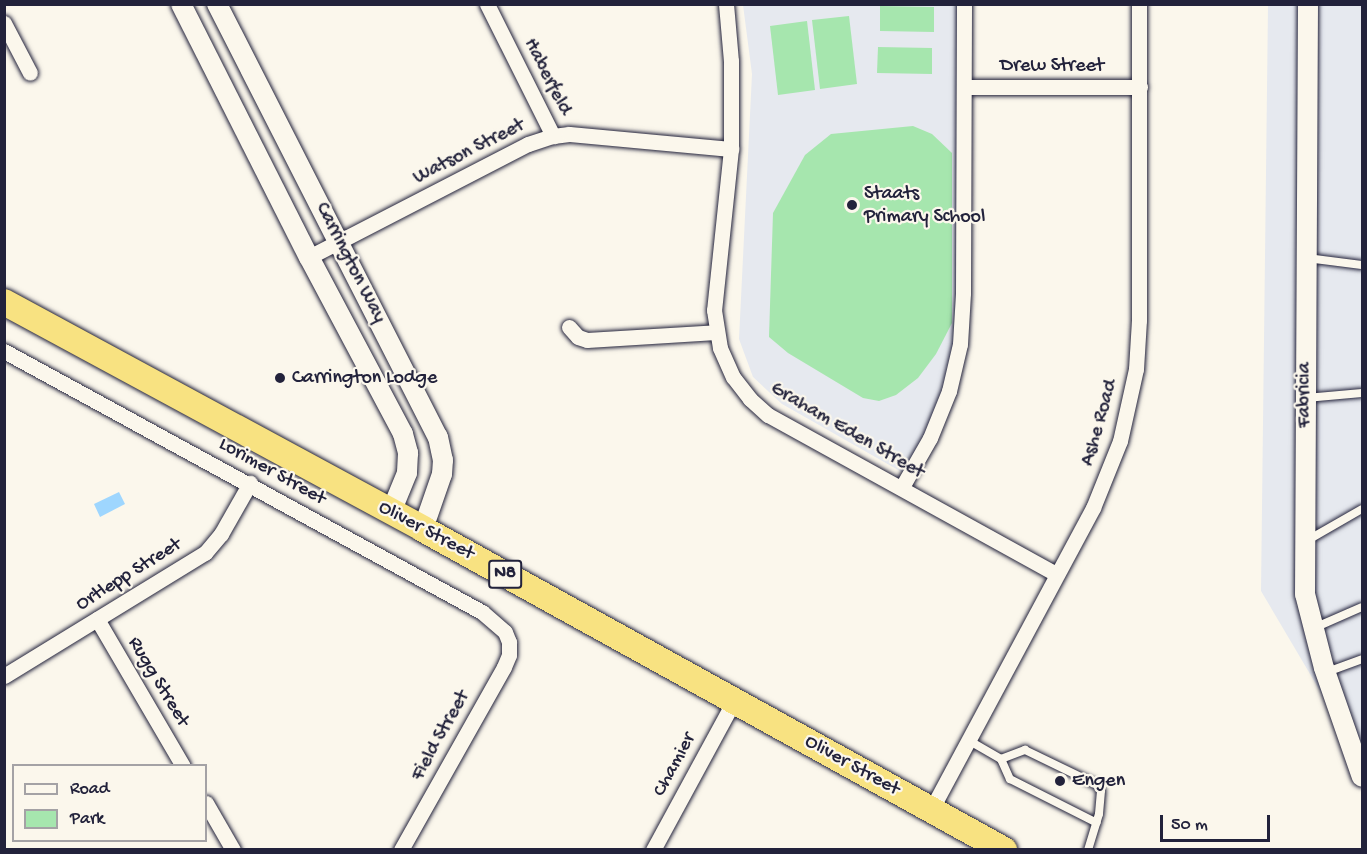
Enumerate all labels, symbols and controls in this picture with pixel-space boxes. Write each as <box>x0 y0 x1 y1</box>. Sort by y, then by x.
street label: Haberfeld <box>517 35 577 119</box>
street label: Drew Street <box>1000 54 1104 78</box>
street label: Watson Street <box>409 114 529 190</box>
place label: Staats Primary School <box>864 182 985 229</box>
marker: Staats Primary School <box>845 198 859 212</box>
street label: Carrington Way <box>309 199 391 327</box>
street label: Fabricia <box>1293 362 1317 428</box>
place label: Carrington Lodge <box>292 366 437 390</box>
marker: Carrington Lodge <box>273 371 287 385</box>
street label: Graham Eden Street <box>766 377 928 485</box>
street label: Ashe Road <box>1076 377 1124 469</box>
street label: Lorimer Street <box>214 433 330 511</box>
street label: Oliver Street <box>374 496 478 566</box>
street label: Ortlepp Street <box>72 533 186 617</box>
road number: N8 <box>487 559 523 589</box>
street label: Rugg Street <box>122 633 194 731</box>
street label: Field Street <box>406 687 476 785</box>
street label: Chamier <box>648 729 702 801</box>
street label: Oliver Street <box>800 730 904 802</box>
legend <box>12 764 207 842</box>
place label: Engen <box>1072 769 1125 793</box>
marker: Engen <box>1053 774 1067 788</box>
text: Road <box>70 779 109 800</box>
scale bar <box>1163 803 1272 841</box>
text: Park <box>70 809 104 830</box>
text: 50 m <box>1171 815 1208 836</box>

